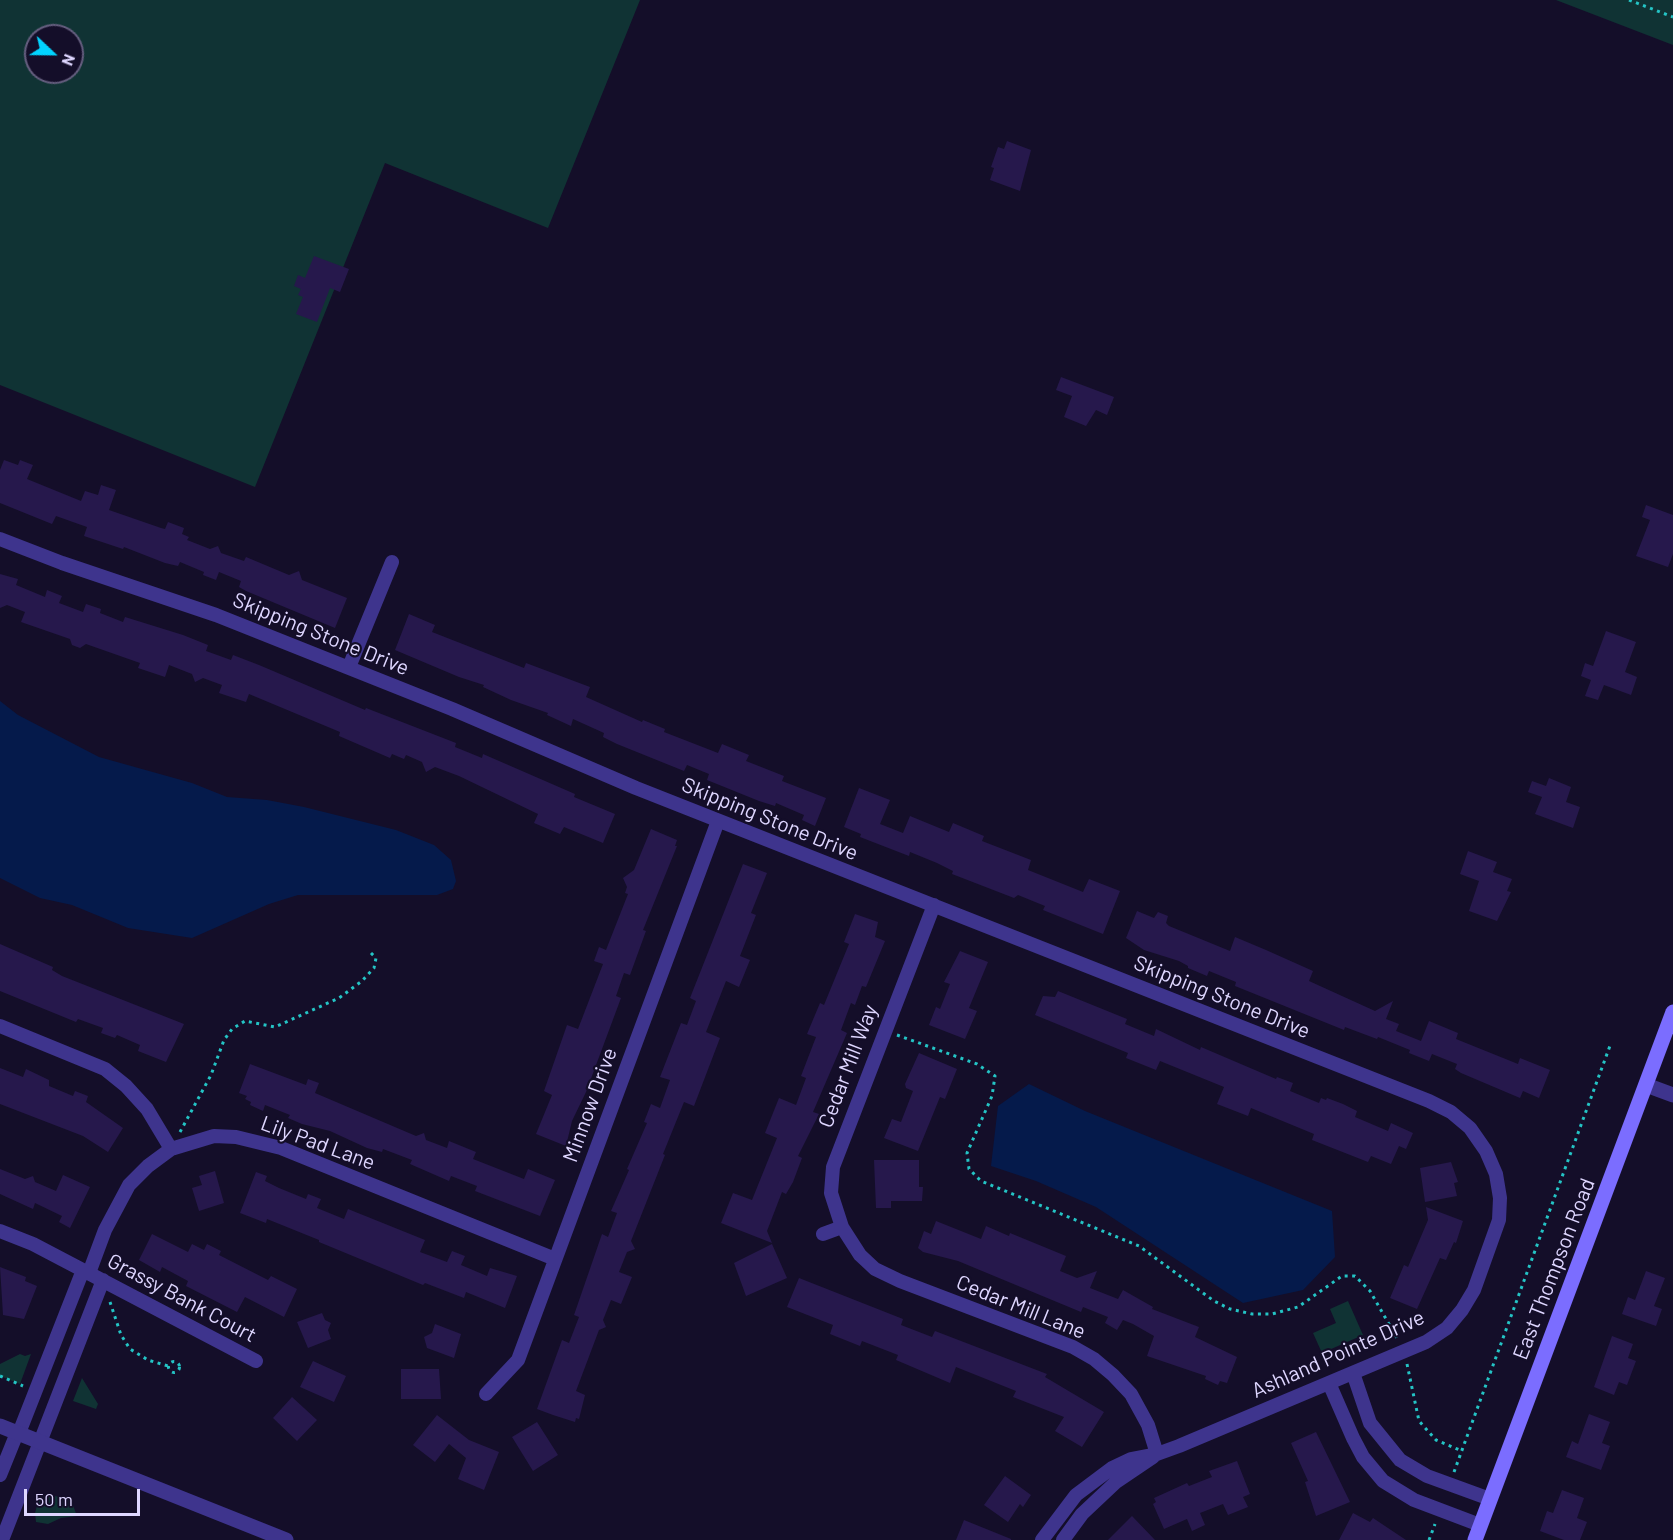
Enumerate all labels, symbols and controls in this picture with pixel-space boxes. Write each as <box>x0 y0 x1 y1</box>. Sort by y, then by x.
north arrow <box>24 24 84 84</box>
text: N <box>59 52 80 69</box>
street label: Skipping Stone Drive <box>229 587 413 681</box>
street label: Skipping Stone Drive <box>678 772 862 866</box>
street label: Skipping Stone Drive <box>1130 950 1314 1044</box>
street label: Cedar Mill Way <box>813 1001 883 1131</box>
street label: Minnow Drive <box>558 1044 622 1166</box>
street label: Lily Pad Lane <box>257 1111 379 1175</box>
street label: East Thompson Road <box>1508 1175 1600 1363</box>
street label: Grassy Bank Court <box>103 1248 261 1348</box>
street label: Cedar Mill Lane <box>953 1270 1089 1344</box>
street label: Ashland Pointe Drive <box>1248 1305 1428 1403</box>
scale bar <box>27 1477 142 1515</box>
text: 50 m <box>35 1488 73 1510</box>

